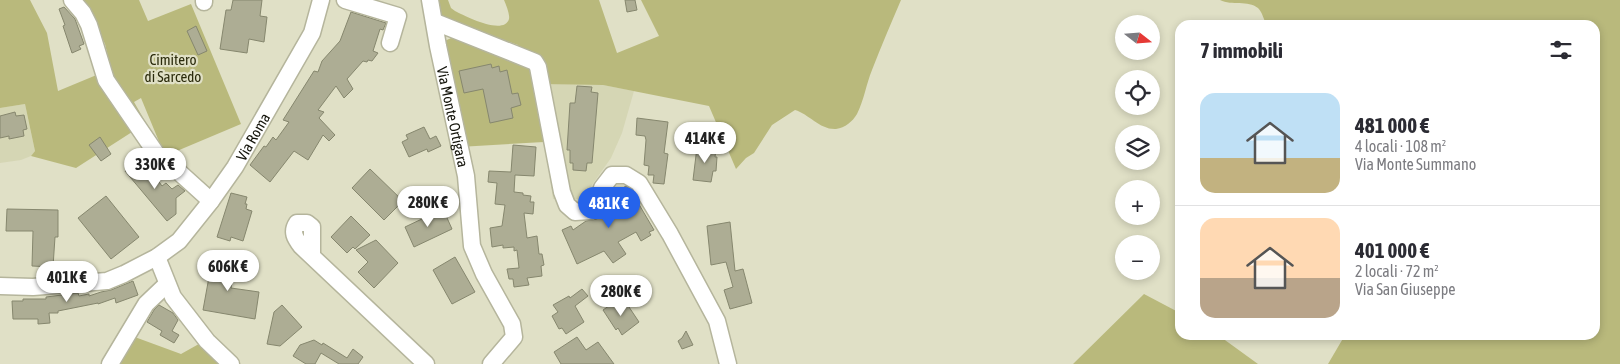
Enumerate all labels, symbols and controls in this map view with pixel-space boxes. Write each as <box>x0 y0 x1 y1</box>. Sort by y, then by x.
north arrow <box>1115 15 1160 60</box>
map controls <box>1115 15 1160 280</box>
icon: filters <box>1547 36 1575 64</box>
text: 7 immobili <box>1200 38 1283 62</box>
park label: Cimitero di Sarcedo <box>145 51 201 85</box>
street label: Via Monte Ortigara <box>434 65 472 169</box>
button: locate <box>1115 70 1160 115</box>
street label: Via Roma <box>232 110 273 163</box>
icon: home <box>1240 113 1300 173</box>
text: 481 000 € <box>1355 113 1429 137</box>
pin: 414K € <box>664 121 746 164</box>
button: layers <box>1115 125 1160 170</box>
text: 414K € <box>685 129 725 147</box>
text: 4 locali · 108 m² <box>1355 137 1446 155</box>
pin: 330K € <box>114 148 196 190</box>
text: 330K € <box>135 155 175 173</box>
text: Via Monte Summano <box>1355 155 1476 173</box>
button: + <box>1115 180 1160 225</box>
pin: 280K € <box>387 186 469 228</box>
pin: 481K € <box>568 186 650 229</box>
text: 280K € <box>408 193 448 211</box>
text: 481K € <box>589 194 629 212</box>
button: − <box>1115 235 1160 280</box>
icon: home <box>1240 238 1300 298</box>
text: 401 000 € <box>1355 238 1429 262</box>
pin: 606K € <box>187 250 269 292</box>
text: 606K € <box>208 257 248 275</box>
pin: 401K € <box>26 260 108 303</box>
text: 2 locali · 72 m² <box>1355 262 1439 280</box>
text: 401K € <box>47 268 87 286</box>
pin: 280K € <box>580 274 662 317</box>
text: Via San Giuseppe <box>1355 280 1456 298</box>
text: 280K € <box>601 282 641 300</box>

